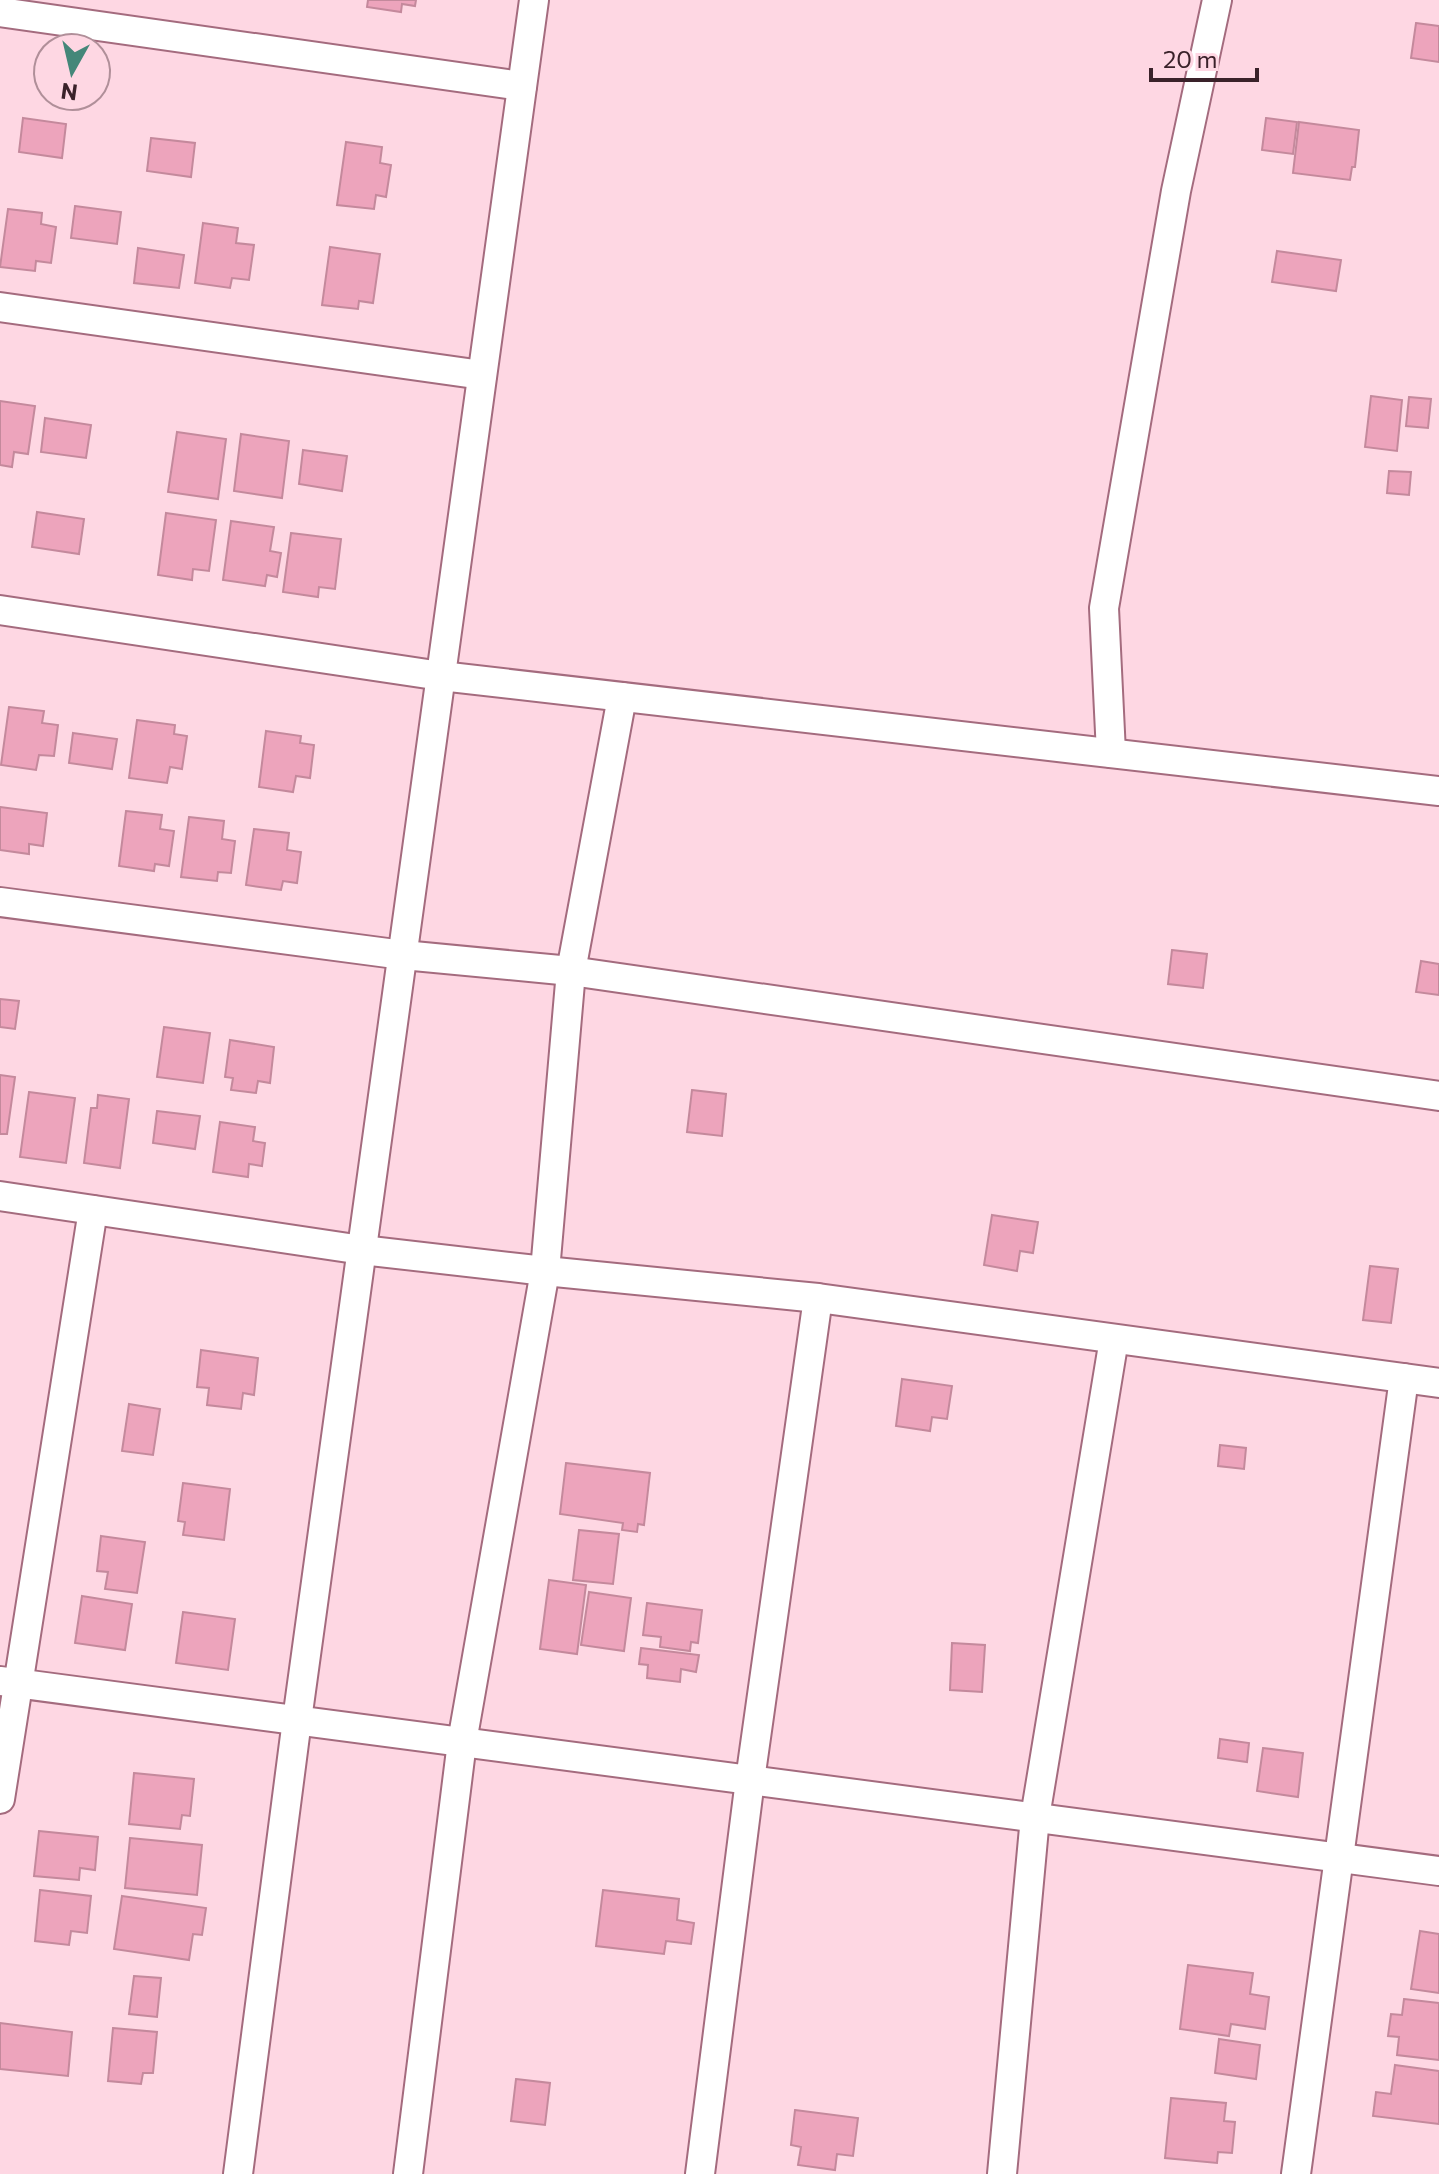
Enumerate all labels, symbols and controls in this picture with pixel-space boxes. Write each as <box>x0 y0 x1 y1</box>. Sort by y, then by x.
north arrow <box>32 32 112 112</box>
scale bar <box>1151 32 1257 82</box>
text: 20 m <box>1163 44 1217 73</box>
text: N <box>59 78 79 107</box>

